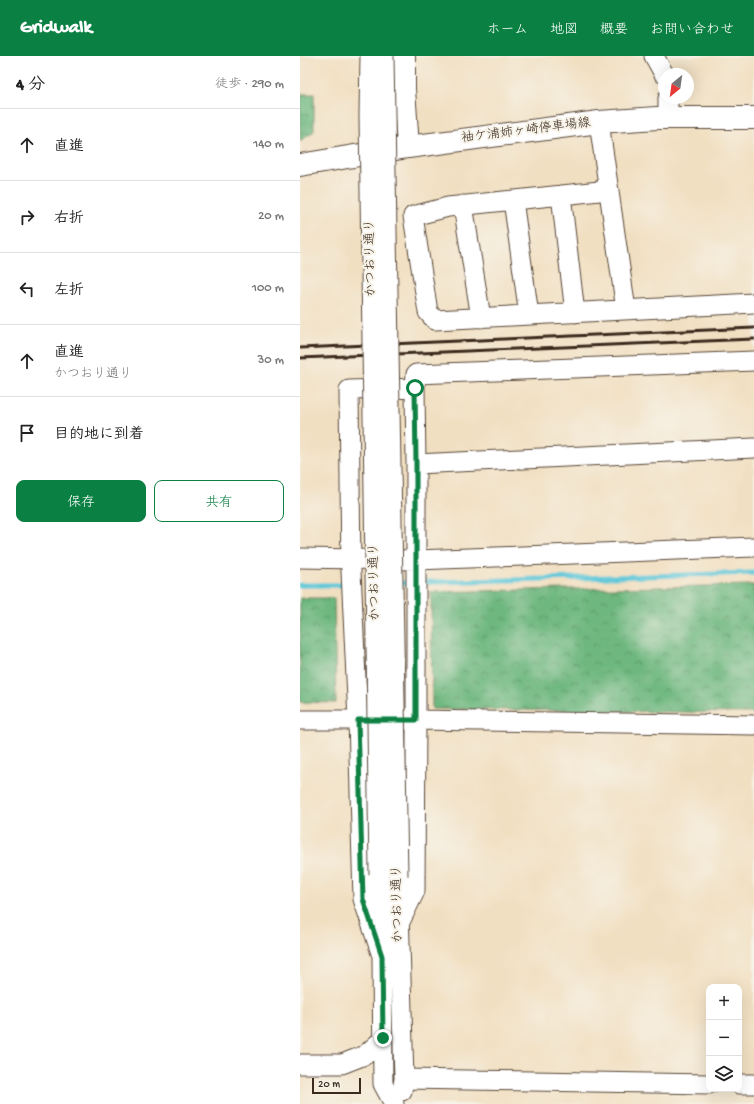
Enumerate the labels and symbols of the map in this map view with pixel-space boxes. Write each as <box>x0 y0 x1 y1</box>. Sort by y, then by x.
north arrow <box>658 68 694 104</box>
street label: 袖ケ浦姉ヶ崎停車場線 <box>460 115 592 146</box>
street label: かつおり通り <box>362 219 379 297</box>
route start <box>406 379 424 397</box>
street label: かつおり通り <box>366 543 383 621</box>
street label: かつおり通り <box>389 865 406 943</box>
route end <box>374 1029 392 1047</box>
scale bar <box>312 1076 361 1095</box>

